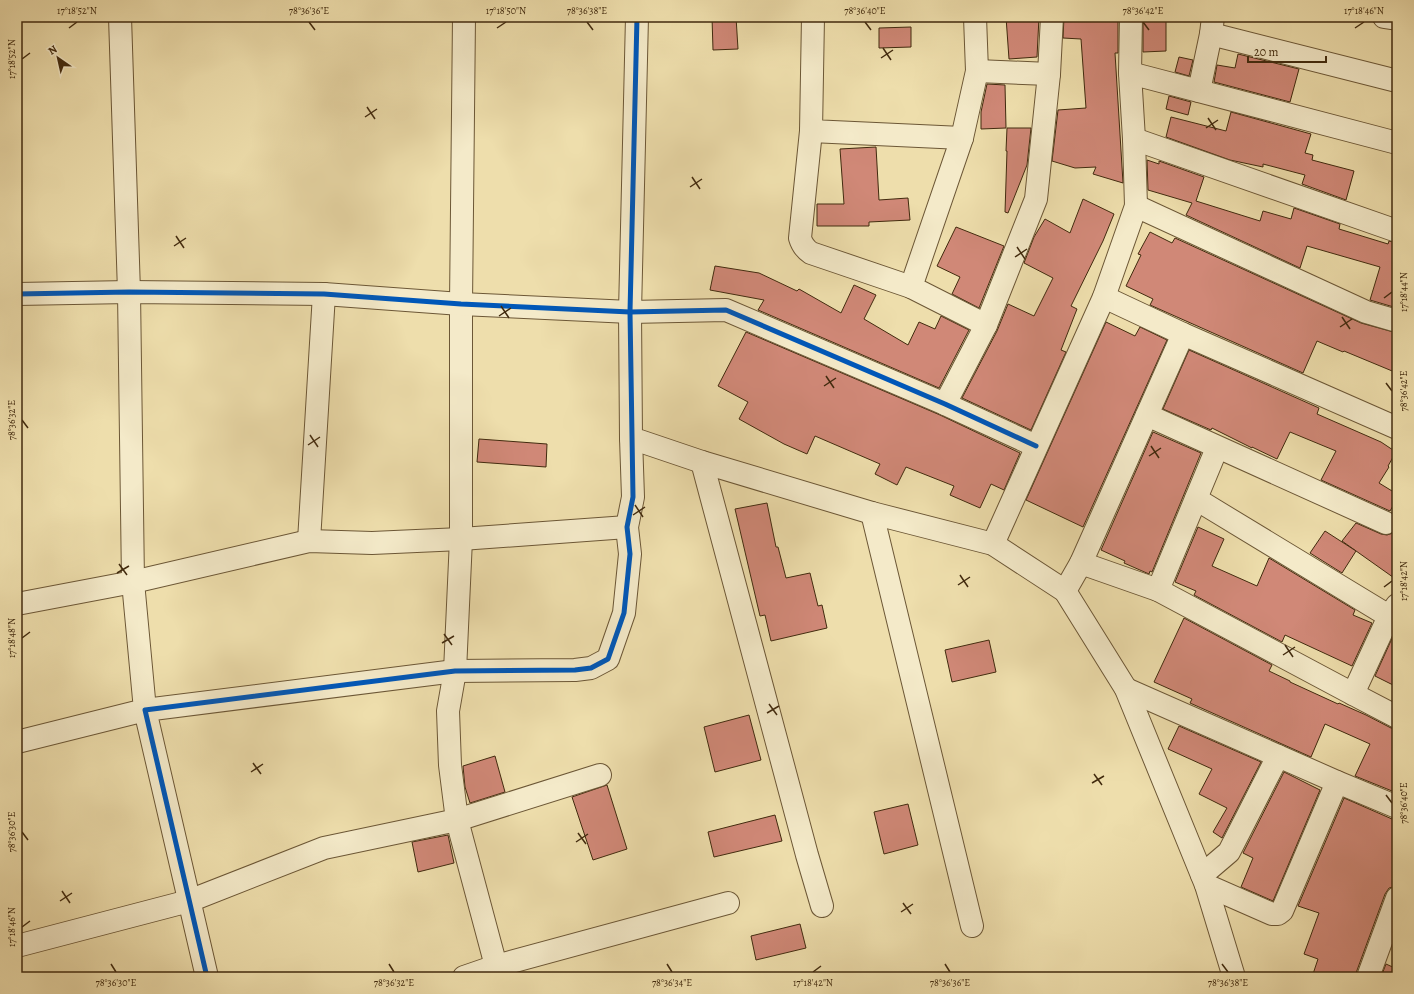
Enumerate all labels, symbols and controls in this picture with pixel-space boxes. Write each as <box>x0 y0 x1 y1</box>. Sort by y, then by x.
text: 17°18'52"N <box>57 4 97 17</box>
text: 78°36'36"E <box>289 4 329 17</box>
text: 17°18'50"N <box>486 4 526 17</box>
text: 78°36'38"E <box>567 4 607 17</box>
text: 78°36'40"E <box>844 4 886 17</box>
text: 78°36'42"E <box>1123 4 1163 17</box>
text: 17°18'46"N <box>1344 4 1384 17</box>
north arrow <box>38 38 78 78</box>
scale bar <box>1248 38 1326 64</box>
text: 17°18'52"N <box>5 39 18 79</box>
text: N <box>45 42 60 59</box>
text: 20 m <box>1254 44 1278 60</box>
text: 17°18'44"N <box>1397 272 1410 312</box>
text: 78°36'42"E <box>1397 371 1410 411</box>
text: 78°36'32"E <box>5 400 18 440</box>
text: 17°18'42"N <box>1397 561 1410 601</box>
text: 17°18'48"N <box>5 618 18 658</box>
text: 78°36'40"E <box>1397 782 1410 824</box>
text: 78°36'30"E <box>5 811 18 853</box>
text: 17°18'46"N <box>5 907 18 947</box>
text: 78°36'30"E <box>96 976 137 989</box>
text: 78°36'32"E <box>374 976 414 989</box>
text: 78°36'34"E <box>652 976 692 989</box>
text: 17°18'42"N <box>793 976 833 989</box>
text: 78°36'36"E <box>930 976 970 989</box>
text: 78°36'38"E <box>1208 976 1248 989</box>

